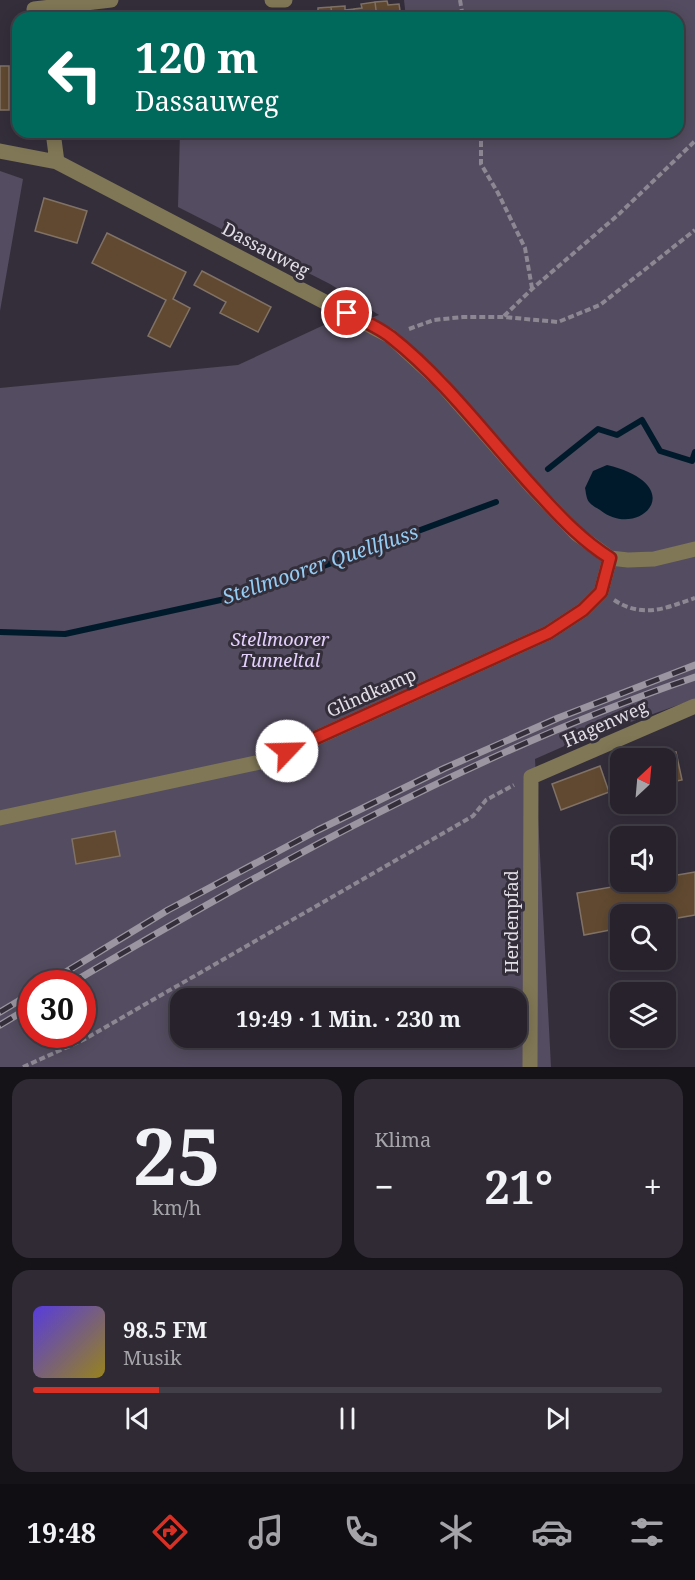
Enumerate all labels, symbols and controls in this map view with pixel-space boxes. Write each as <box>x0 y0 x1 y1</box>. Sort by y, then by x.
text: 120 m <box>135 28 259 85</box>
icon: left <box>36 36 114 114</box>
text: Dassauweg <box>135 82 279 119</box>
street label: Dassauweg <box>218 216 314 282</box>
pin <box>321 287 372 338</box>
icon: arrive <box>330 296 363 329</box>
water label: Stellmoorer Quellfluss <box>218 518 422 610</box>
park label: Stellmoorer Tunneltal <box>231 627 330 672</box>
street label: Glindkamp <box>322 662 420 722</box>
street label: Hagenweg <box>559 694 651 752</box>
position arrow <box>255 719 319 783</box>
north arrow <box>610 748 676 814</box>
map controls <box>610 748 676 1048</box>
button: sound <box>610 826 676 892</box>
street label: Herdenpfad <box>499 870 523 974</box>
button: search <box>610 904 676 970</box>
speed limit sign: 30 <box>18 970 96 1048</box>
button: layers <box>610 982 676 1048</box>
text: 19:49 · 1 Min. · 230 m <box>236 1003 461 1033</box>
text: 25 <box>133 1102 221 1208</box>
text: Klima <box>375 1126 431 1153</box>
text: 21° <box>484 1156 553 1217</box>
text: − <box>375 1164 394 1209</box>
text: + <box>644 1164 662 1209</box>
text: km/h <box>152 1194 201 1221</box>
text: 98.5 FM <box>123 1314 207 1344</box>
text: Musik <box>123 1344 182 1371</box>
icon: previous <box>121 1402 154 1435</box>
icon: pause <box>331 1402 364 1435</box>
icon: next <box>541 1402 574 1435</box>
icon: directions <box>149 1511 191 1553</box>
icon: music <box>245 1511 287 1553</box>
icon: phone <box>340 1511 382 1553</box>
icon: climate <box>435 1511 477 1553</box>
icon: car <box>531 1511 573 1553</box>
icon: filters <box>626 1511 668 1553</box>
text: 19:48 <box>27 1514 96 1551</box>

